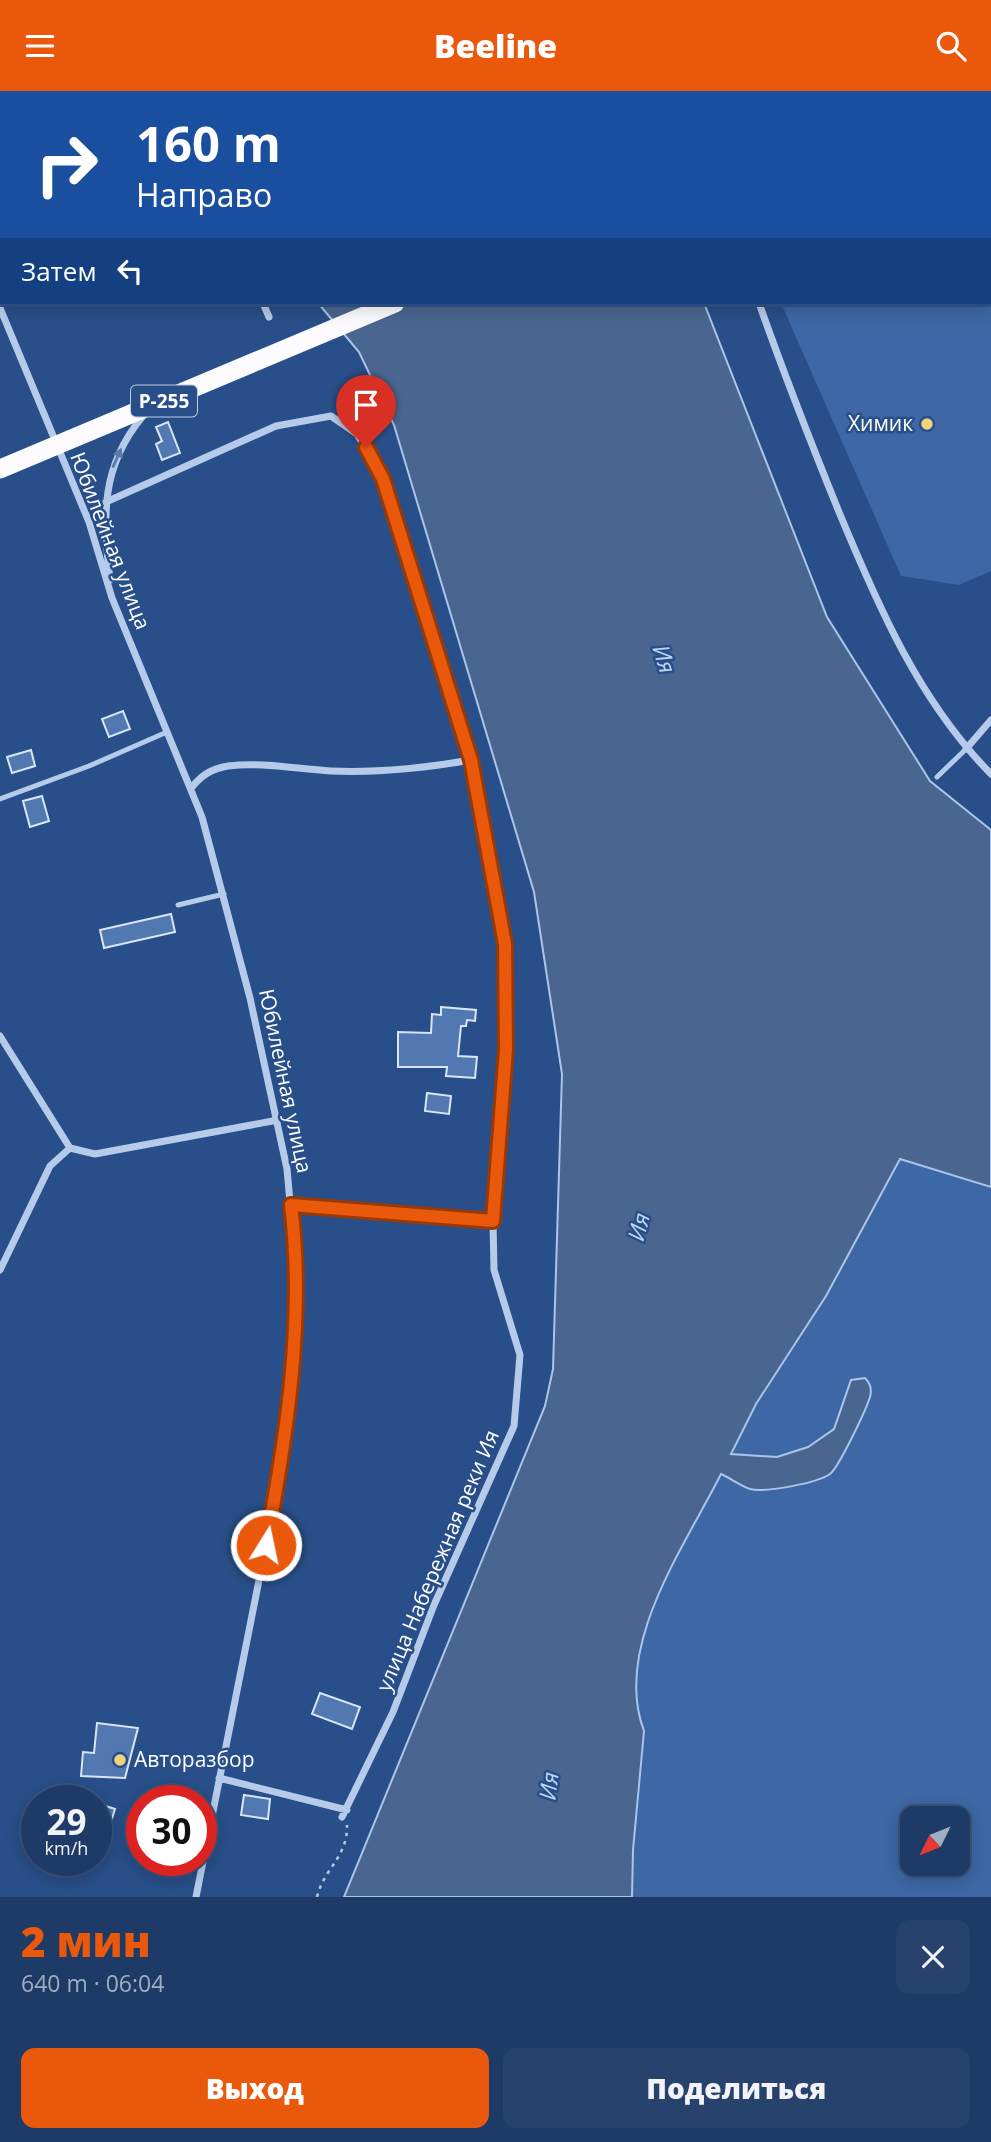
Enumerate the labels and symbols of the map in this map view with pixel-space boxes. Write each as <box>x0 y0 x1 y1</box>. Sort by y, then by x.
pin <box>336 375 396 447</box>
road number: Р-255 <box>131 385 197 417</box>
place label: Химик <box>848 409 913 437</box>
marker: Химик <box>919 416 935 432</box>
street label: Юбилейная улица <box>64 448 158 633</box>
one-way arrow <box>111 448 123 468</box>
water label: Ия <box>646 641 684 677</box>
street label: Юбилейная улица <box>253 986 319 1176</box>
water label: Ия <box>619 1209 657 1244</box>
street label: улица Набережная реки Ия <box>369 1426 505 1696</box>
position arrow <box>229 1508 303 1582</box>
place label: Авторазбор <box>134 1745 255 1773</box>
marker: Авторазбор <box>112 1752 128 1768</box>
water label: Ия <box>530 1770 566 1802</box>
speed limit sign: 30 <box>126 1785 217 1876</box>
north arrow <box>900 1806 970 1876</box>

